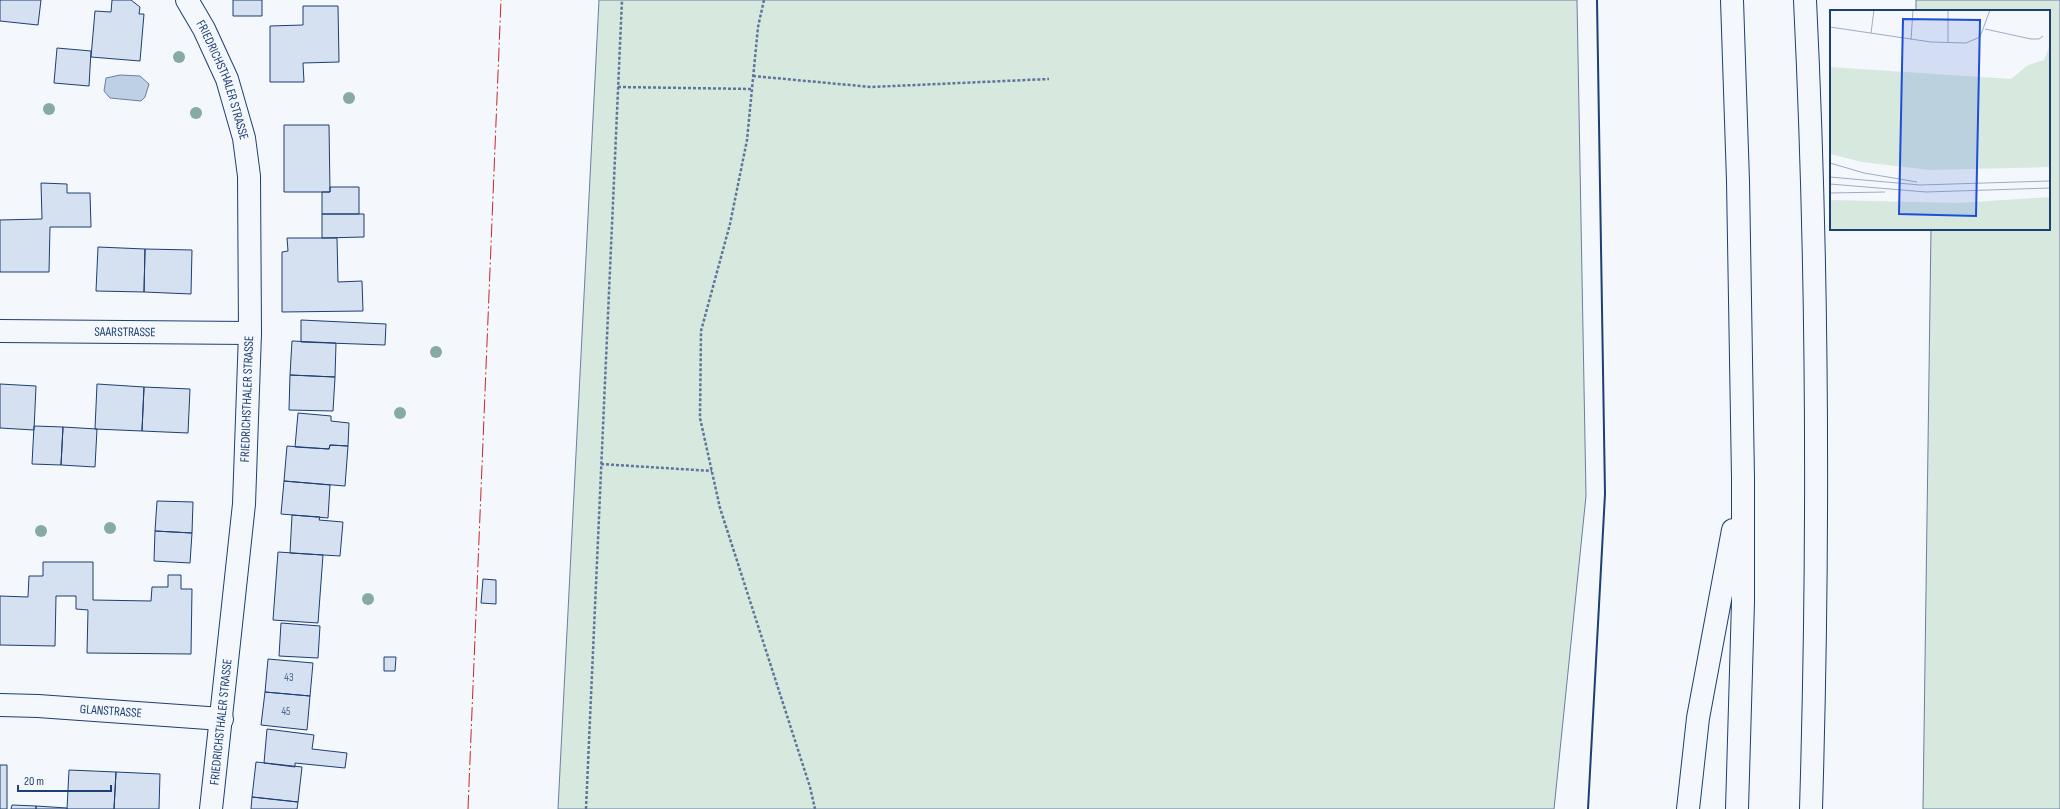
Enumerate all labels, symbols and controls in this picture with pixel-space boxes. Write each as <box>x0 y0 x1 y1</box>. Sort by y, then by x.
inset map <box>1830 10 2050 230</box>
street label: FRIEDRICHSTHALER STRASSE <box>193 17 252 142</box>
street label: SAARSTRASSE <box>94 324 156 340</box>
street label: FRIEDRICHSTHALER STRASSE <box>237 335 257 463</box>
street label: FRIEDRICHSTHALER STRASSE <box>206 658 236 786</box>
house number: 43 <box>284 671 294 684</box>
street label: GLANSTRASSE <box>79 701 142 721</box>
house number: 45 <box>281 705 291 718</box>
scale bar <box>18 767 111 793</box>
text: 20 m <box>24 774 44 789</box>

